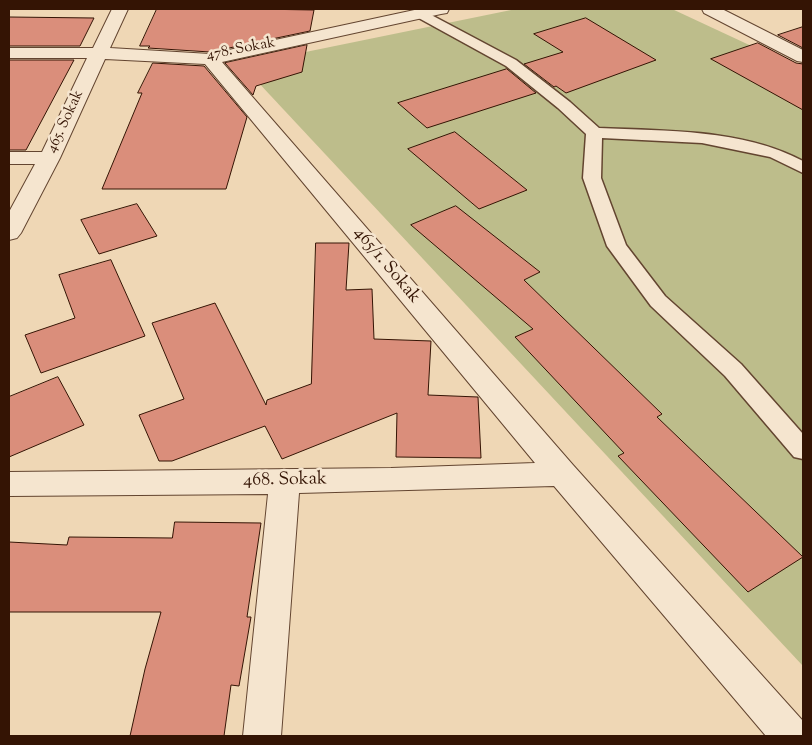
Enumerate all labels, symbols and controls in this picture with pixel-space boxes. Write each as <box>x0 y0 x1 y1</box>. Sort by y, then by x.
street label: 478. Sokak <box>205 35 277 65</box>
street label: 465. Sokak <box>44 88 88 156</box>
street label: 465/1. Sokak <box>348 223 424 309</box>
street label: 468. Sokak <box>243 469 327 493</box>

